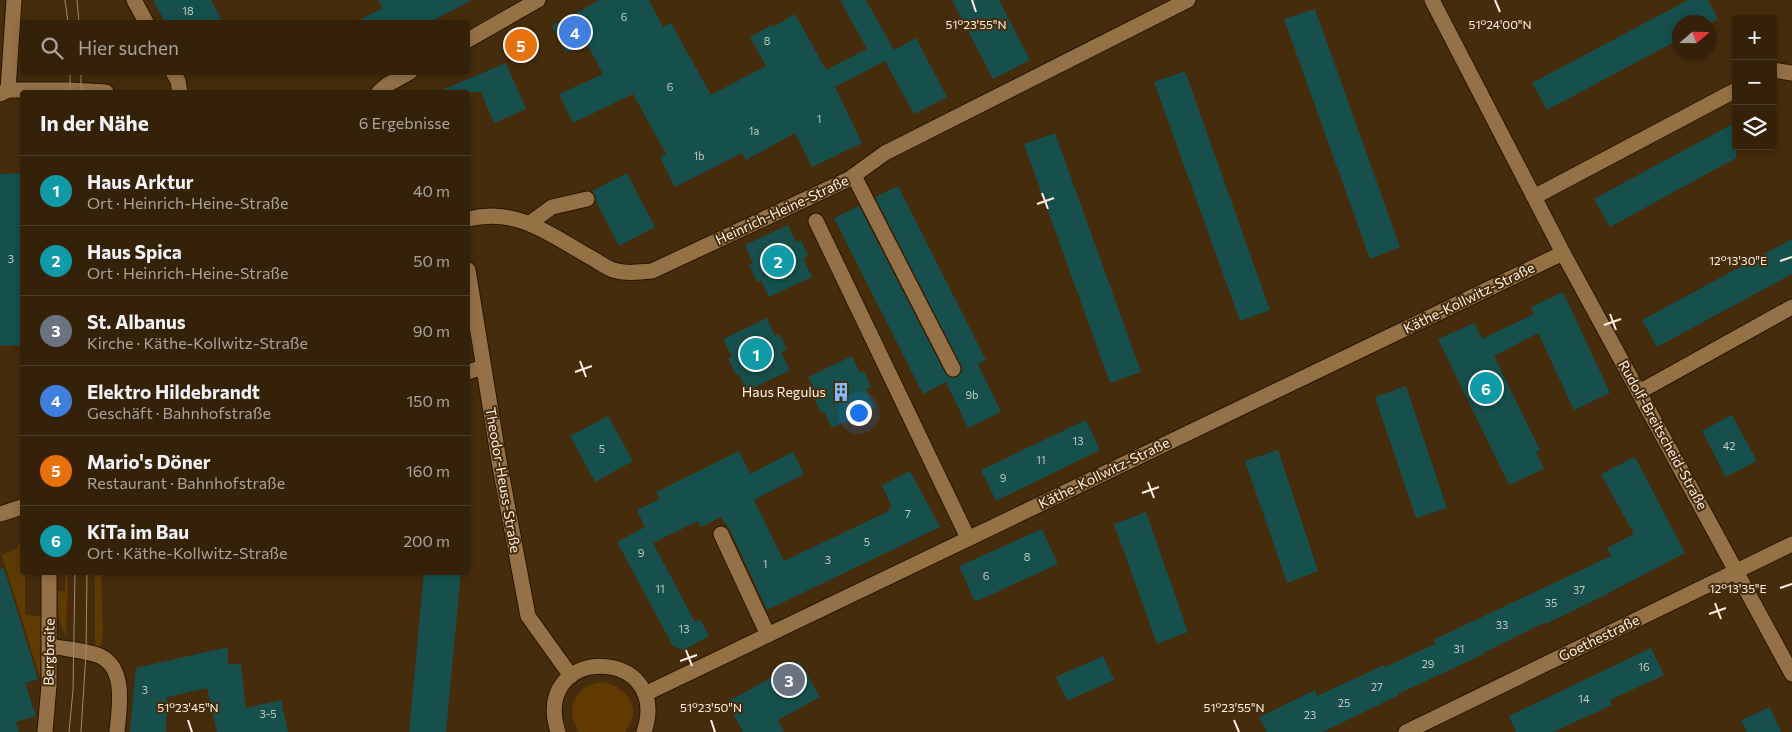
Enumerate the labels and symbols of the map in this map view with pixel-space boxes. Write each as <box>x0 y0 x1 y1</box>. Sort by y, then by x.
house number: 18 <box>182 4 194 17</box>
house number: 6 <box>621 10 628 23</box>
pin: 4 <box>559 13 591 51</box>
north arrow <box>1672 15 1717 60</box>
text: 51°23'55"N <box>946 17 1007 31</box>
text: 51°24'00"N <box>1468 17 1532 31</box>
pin: 5 <box>505 26 537 64</box>
house number: 8 <box>764 34 771 47</box>
house number: 6 <box>667 80 674 93</box>
house number: 1 <box>817 112 821 125</box>
house number: 1a <box>749 124 759 137</box>
house number: 1b <box>693 149 705 162</box>
street label: Heinrich-Heine-Straße <box>713 171 851 248</box>
pin: 2 <box>762 242 794 280</box>
house number: 3 <box>8 252 14 265</box>
text: 12°13'30"E <box>1709 253 1767 267</box>
street label: Käthe-Kollwitz-Straße <box>1400 258 1537 337</box>
pin: 1 <box>740 335 772 373</box>
street label: Rudolf-Breitscheid-Straße <box>1615 357 1712 512</box>
pin: 6 <box>1470 369 1502 407</box>
building icon: Haus Regulus <box>830 381 852 403</box>
place label: Haus Regulus <box>742 383 826 400</box>
house number: 9b <box>965 388 979 401</box>
your location <box>846 400 872 426</box>
street label: Theodor-Heuss-Straße <box>482 406 525 554</box>
street label: Käthe-Kollwitz-Straße <box>1035 433 1172 512</box>
house number: 13 <box>1073 434 1083 447</box>
house number: 42 <box>1723 439 1735 452</box>
house number: 5 <box>599 442 605 455</box>
house number: 11 <box>1036 453 1046 466</box>
house number: 9 <box>1000 471 1007 484</box>
house number: 7 <box>905 507 911 520</box>
house number: 5 <box>864 535 870 548</box>
house number: 9 <box>638 546 645 559</box>
house number: 8 <box>1024 550 1031 563</box>
house number: 3 <box>825 553 831 566</box>
house number: 1 <box>763 557 767 570</box>
house number: 6 <box>983 569 990 582</box>
text: 12°13'35"E <box>1709 581 1767 595</box>
house number: 11 <box>655 582 665 595</box>
house number: 37 <box>1573 583 1585 596</box>
house number: 35 <box>1545 596 1557 609</box>
street label: Goethestraße <box>1556 611 1642 664</box>
street label: Bergbreite <box>39 618 58 686</box>
house number: 33 <box>1496 618 1508 631</box>
house number: 13 <box>679 622 689 635</box>
house number: 31 <box>1454 642 1464 655</box>
house number: 29 <box>1422 657 1435 670</box>
house number: 16 <box>1638 660 1650 673</box>
pin: 3 <box>773 661 805 699</box>
house number: 27 <box>1371 680 1383 693</box>
house number: 3 <box>142 683 148 696</box>
house number: 14 <box>1578 692 1590 705</box>
house number: 25 <box>1338 696 1350 709</box>
text: 51°23'45"N <box>157 700 219 714</box>
text: 51°23'50"N <box>680 700 742 714</box>
text: 51°23'55"N <box>1204 700 1265 714</box>
house number: 3-5 <box>259 707 277 720</box>
house number: 23 <box>1304 708 1316 721</box>

